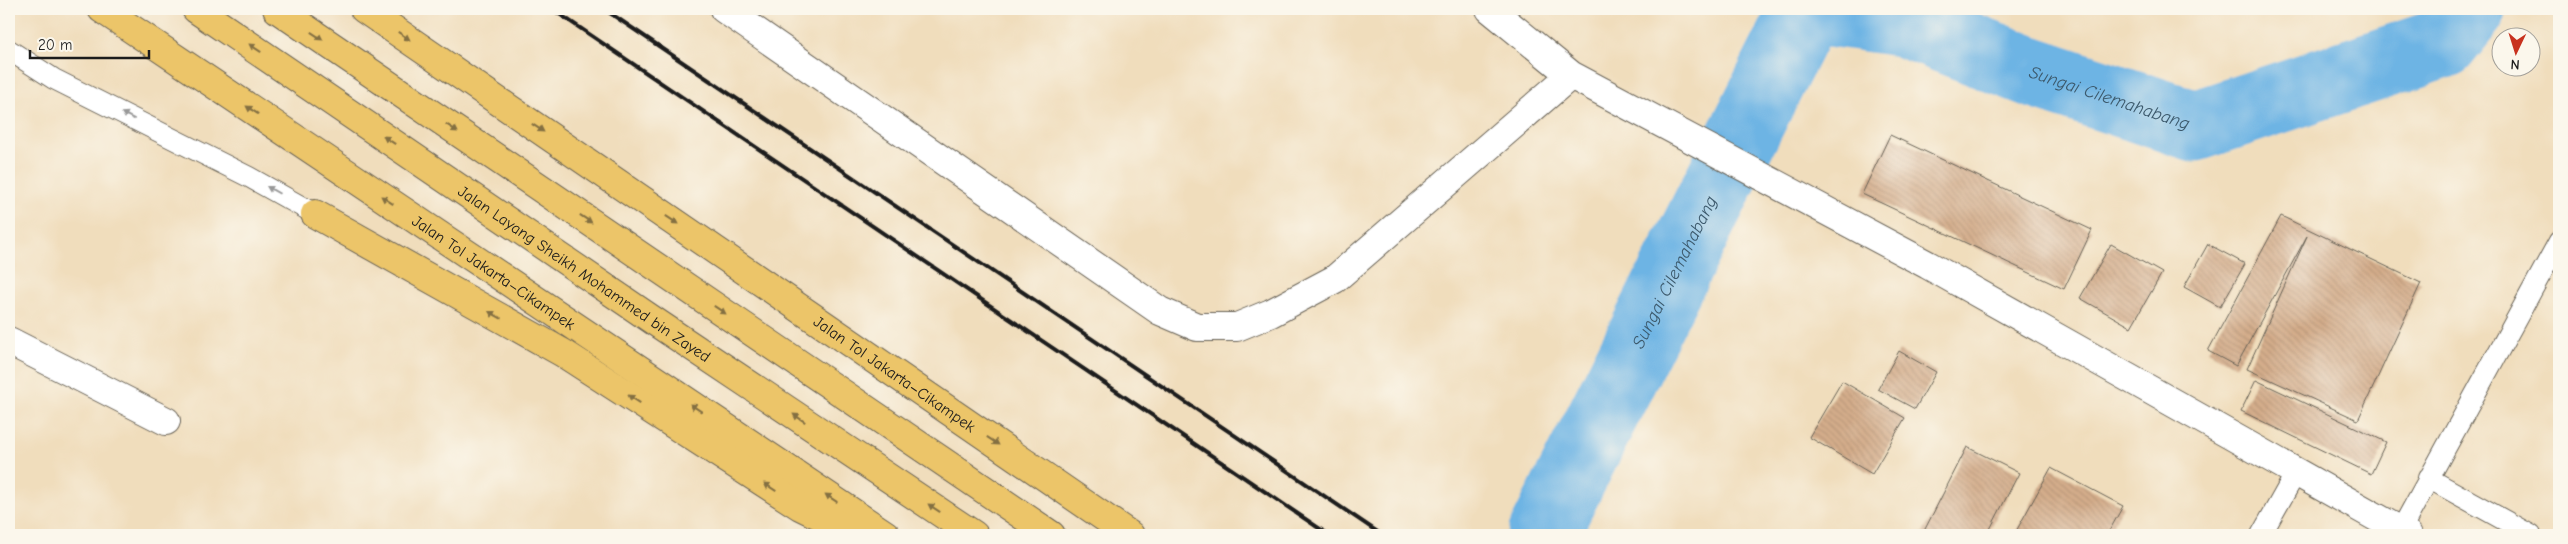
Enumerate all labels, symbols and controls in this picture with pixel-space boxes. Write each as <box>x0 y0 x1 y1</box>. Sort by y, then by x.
scale bar <box>30 28 149 60</box>
north arrow <box>2490 28 2540 78</box>
one-way arrow <box>311 31 324 41</box>
one-way arrow <box>397 31 411 41</box>
text: 20 m <box>38 36 72 54</box>
one-way arrow <box>248 43 261 53</box>
text: N <box>2510 56 2520 73</box>
water label: Sungai Cilemahabang <box>2026 62 2192 134</box>
one-way arrow <box>245 105 259 114</box>
one-way arrow <box>121 112 135 120</box>
one-way arrow <box>445 123 459 133</box>
one-way arrow <box>531 123 544 133</box>
one-way arrow <box>382 135 396 145</box>
street label: Jalan Layang Sheikh Mohammed bin Zayed <box>455 182 713 366</box>
one-way arrow <box>265 186 280 194</box>
water label: Sungai Cilemahabang <box>1628 193 1722 352</box>
one-way arrow <box>380 195 394 205</box>
street label: Jalan Tol Jakarta–Cikampek <box>409 212 578 334</box>
one-way arrow <box>579 214 593 224</box>
one-way arrow <box>665 215 678 225</box>
one-way arrow <box>714 306 727 315</box>
one-way arrow <box>488 310 501 319</box>
street label: Jalan Tol Jakarta–Cikampek <box>810 313 979 436</box>
one-way arrow <box>627 394 640 403</box>
one-way arrow <box>689 403 703 413</box>
one-way arrow <box>792 413 805 423</box>
one-way arrow <box>986 436 1000 446</box>
one-way arrow <box>763 482 777 491</box>
one-way arrow <box>824 493 838 503</box>
one-way arrow <box>927 503 940 513</box>

